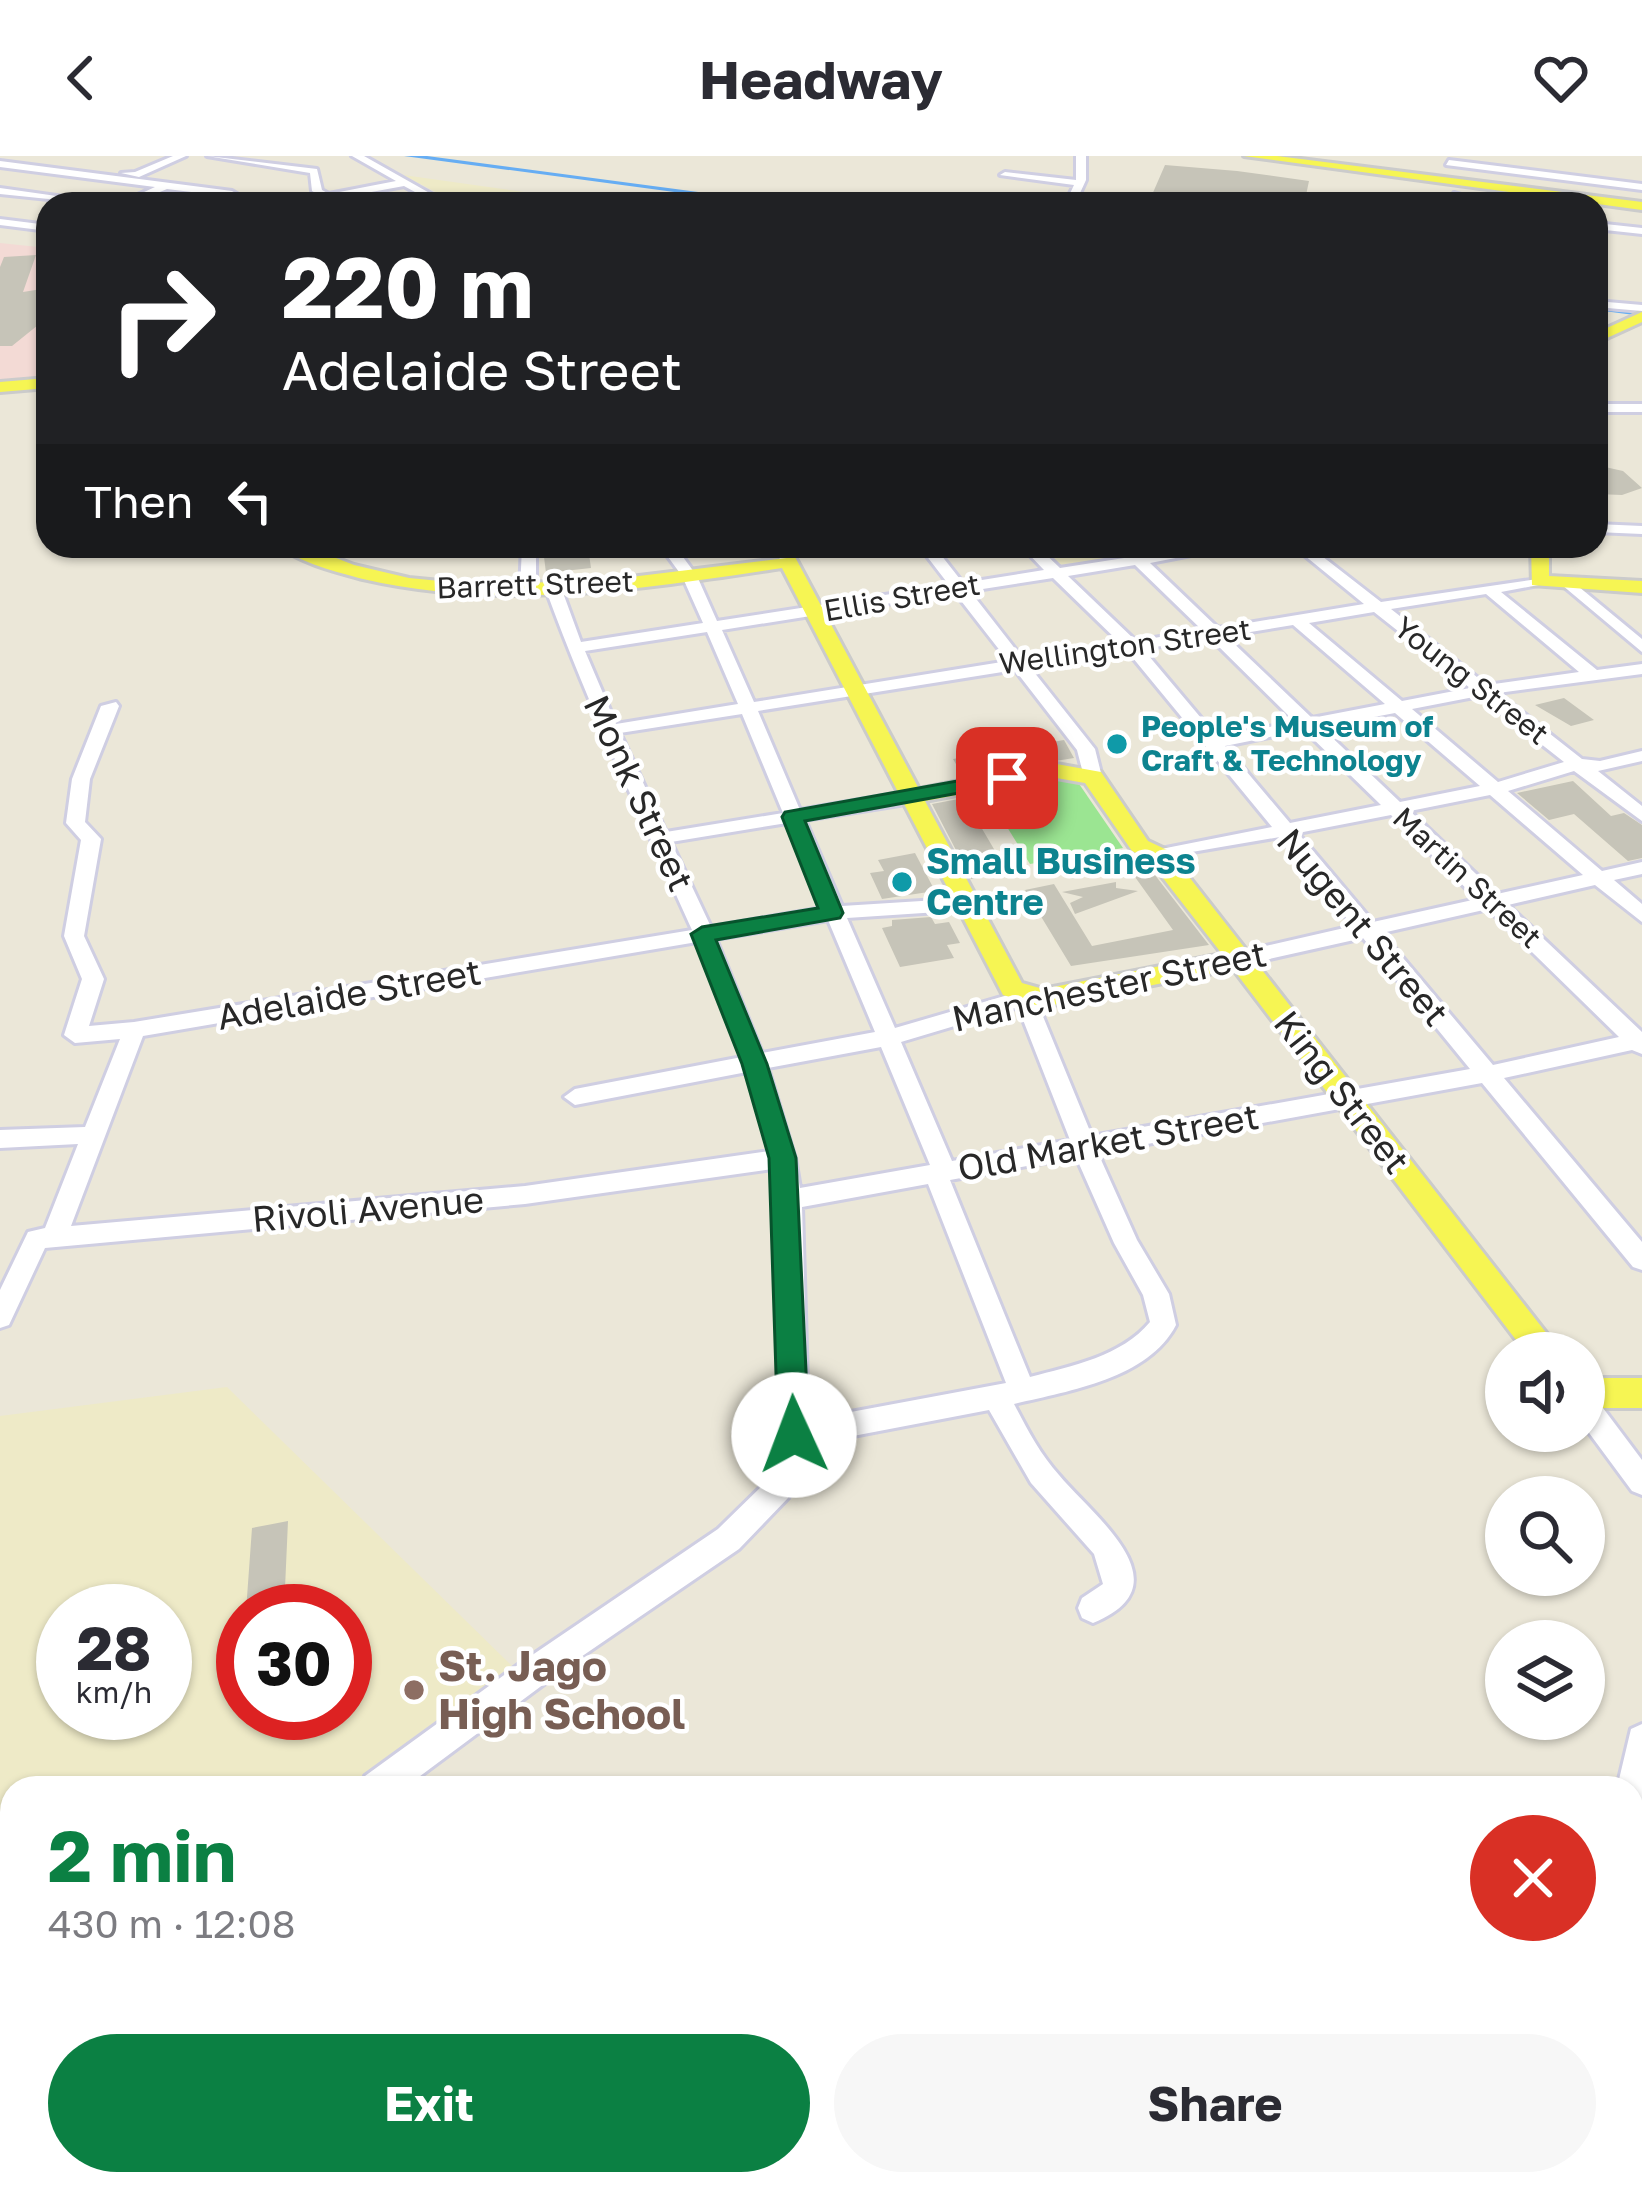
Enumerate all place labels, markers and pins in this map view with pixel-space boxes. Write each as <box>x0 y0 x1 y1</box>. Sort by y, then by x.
place label: People's Museum of Craft & Technology <box>1141 708 1433 778</box>
pin <box>956 727 1058 829</box>
marker: People's Museum of Craft & Technology <box>1104 731 1130 757</box>
place label: Small Business Centre <box>926 839 1196 923</box>
marker: Small Business Centre <box>889 869 915 895</box>
place label: St. Jago High School <box>438 1640 685 1738</box>
marker: St. Jago High School <box>401 1677 427 1703</box>

